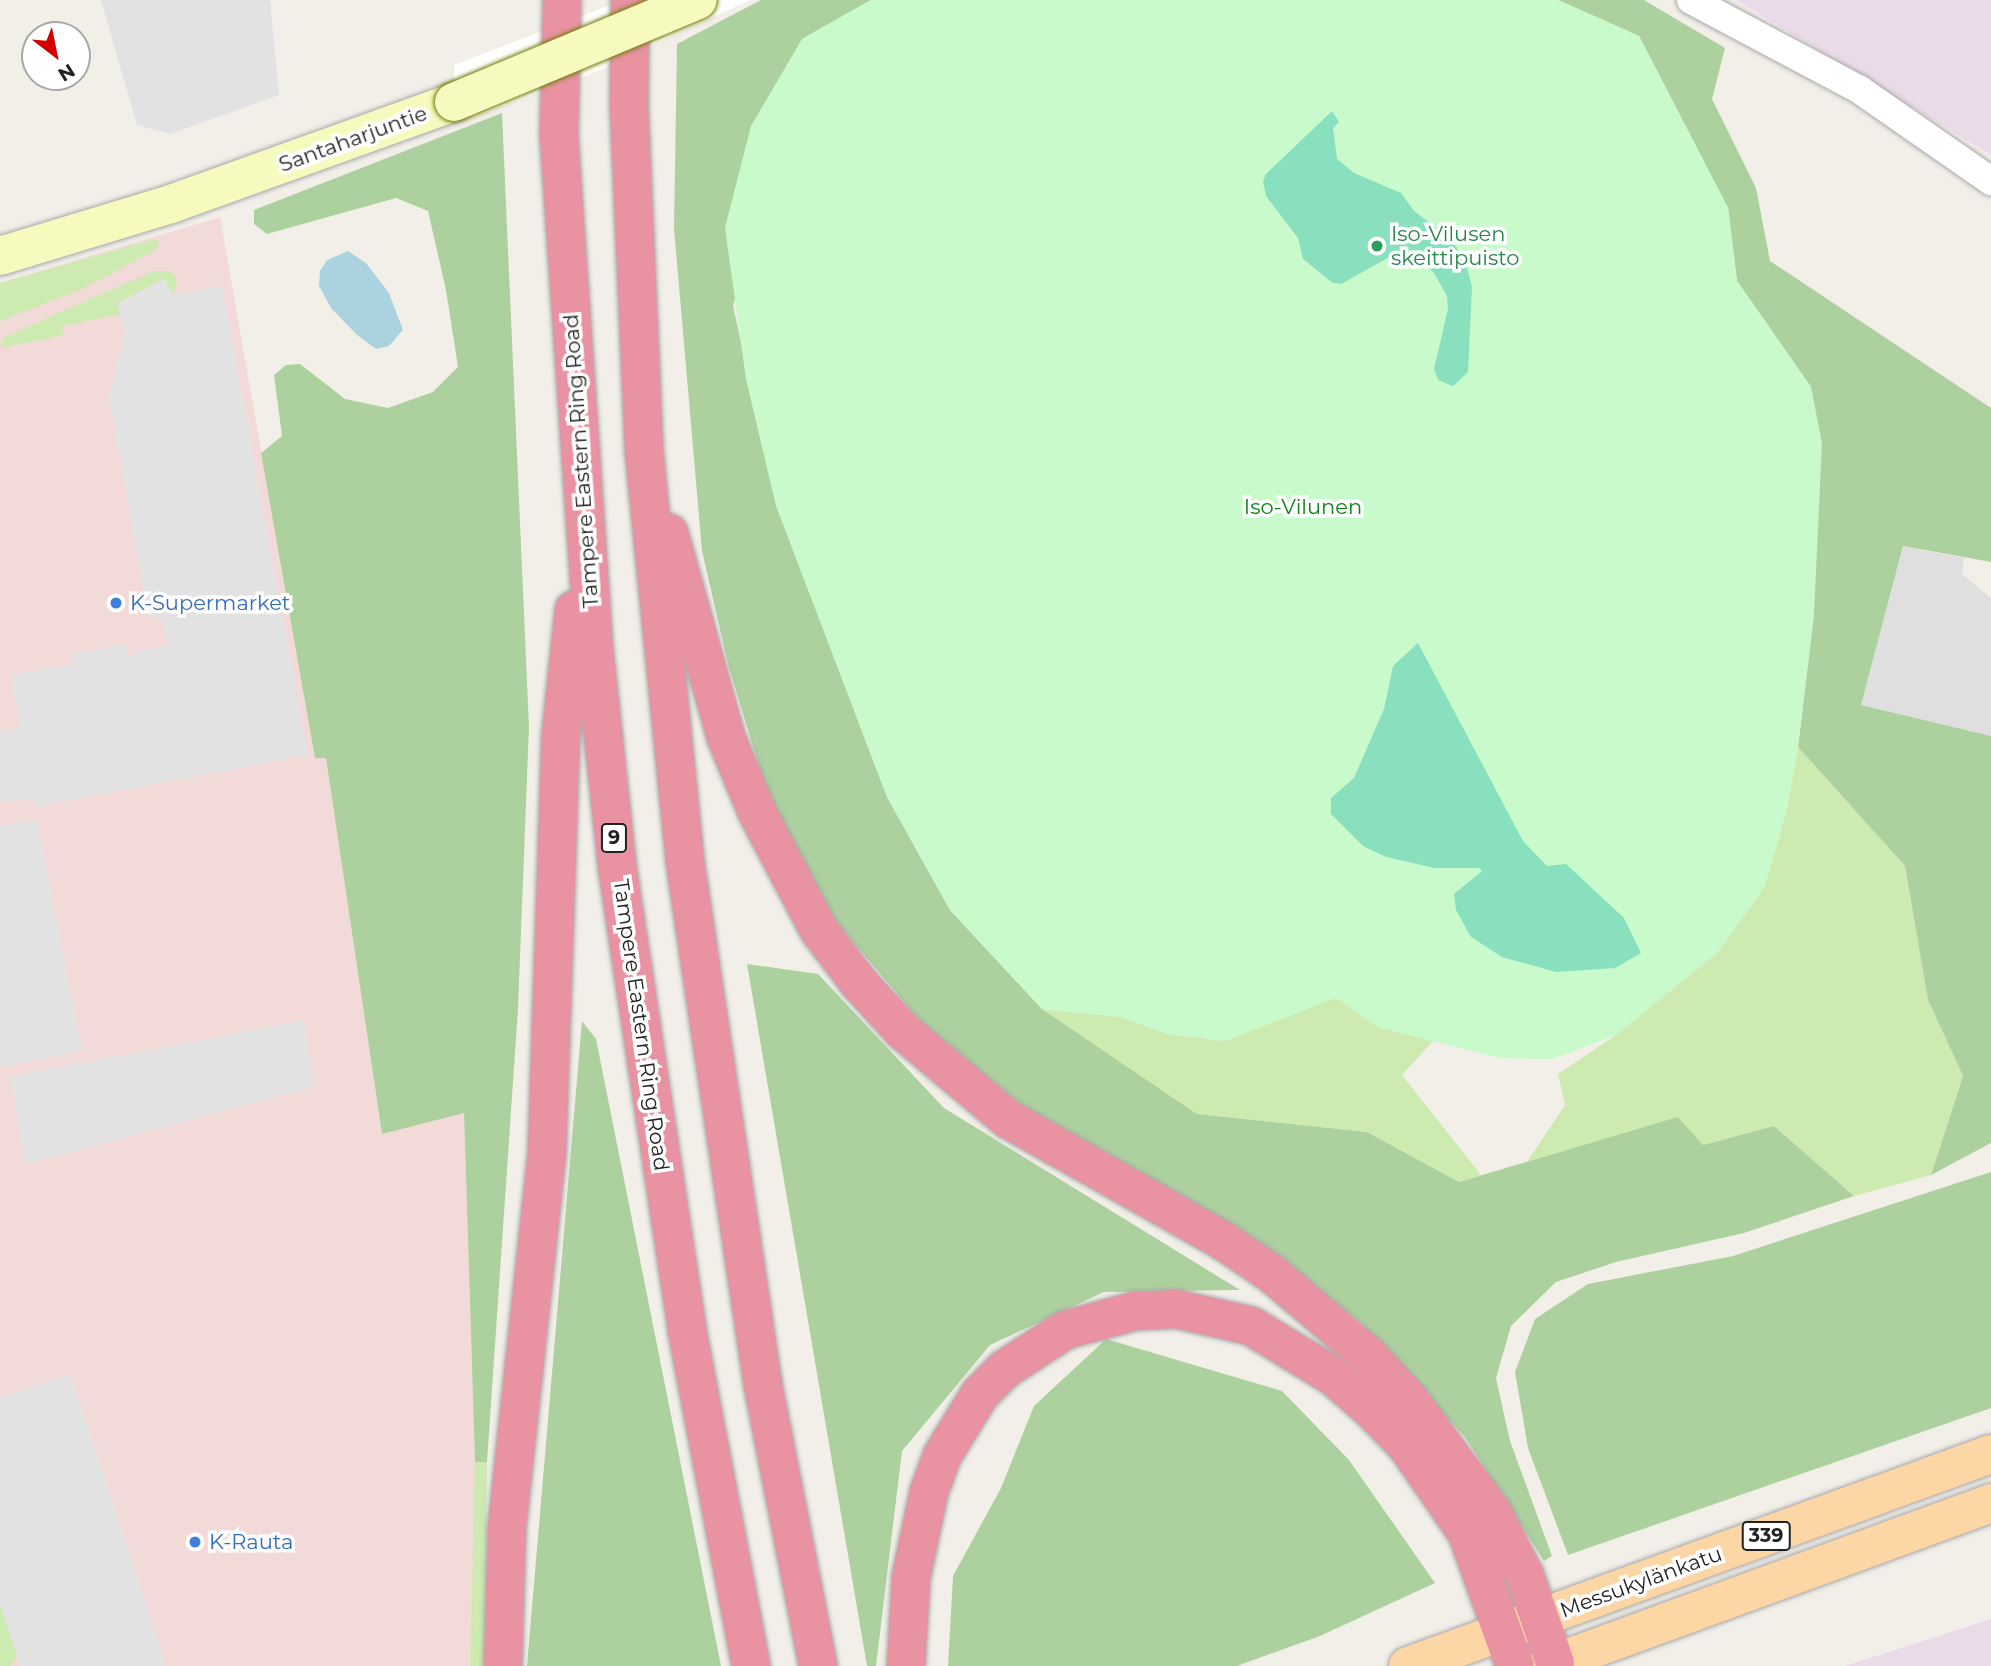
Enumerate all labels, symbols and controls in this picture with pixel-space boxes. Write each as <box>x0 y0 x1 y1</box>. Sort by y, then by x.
north arrow <box>21 21 91 91</box>
text: N <box>54 59 79 86</box>
street label: Santaharjuntie <box>275 100 431 178</box>
place label: Iso-Vilusen skeittipuisto <box>1391 221 1519 271</box>
marker: Iso-Vilusen skeittipuisto <box>1369 238 1385 254</box>
street label: Tampere Eastern Ring Road <box>558 313 604 609</box>
park label: Iso-Vilunen <box>1244 494 1362 520</box>
place label: K-Supermarket <box>130 590 290 616</box>
marker: K-Supermarket <box>108 595 124 611</box>
road number: 9 <box>600 822 628 853</box>
street label: Tampere Eastern Ring Road <box>608 877 674 1173</box>
road number: 339 <box>1742 1520 1790 1552</box>
place label: K-Rauta <box>209 1529 293 1555</box>
marker: K-Rauta <box>187 1534 203 1550</box>
street label: Messukylänkatu <box>1557 1541 1725 1623</box>

